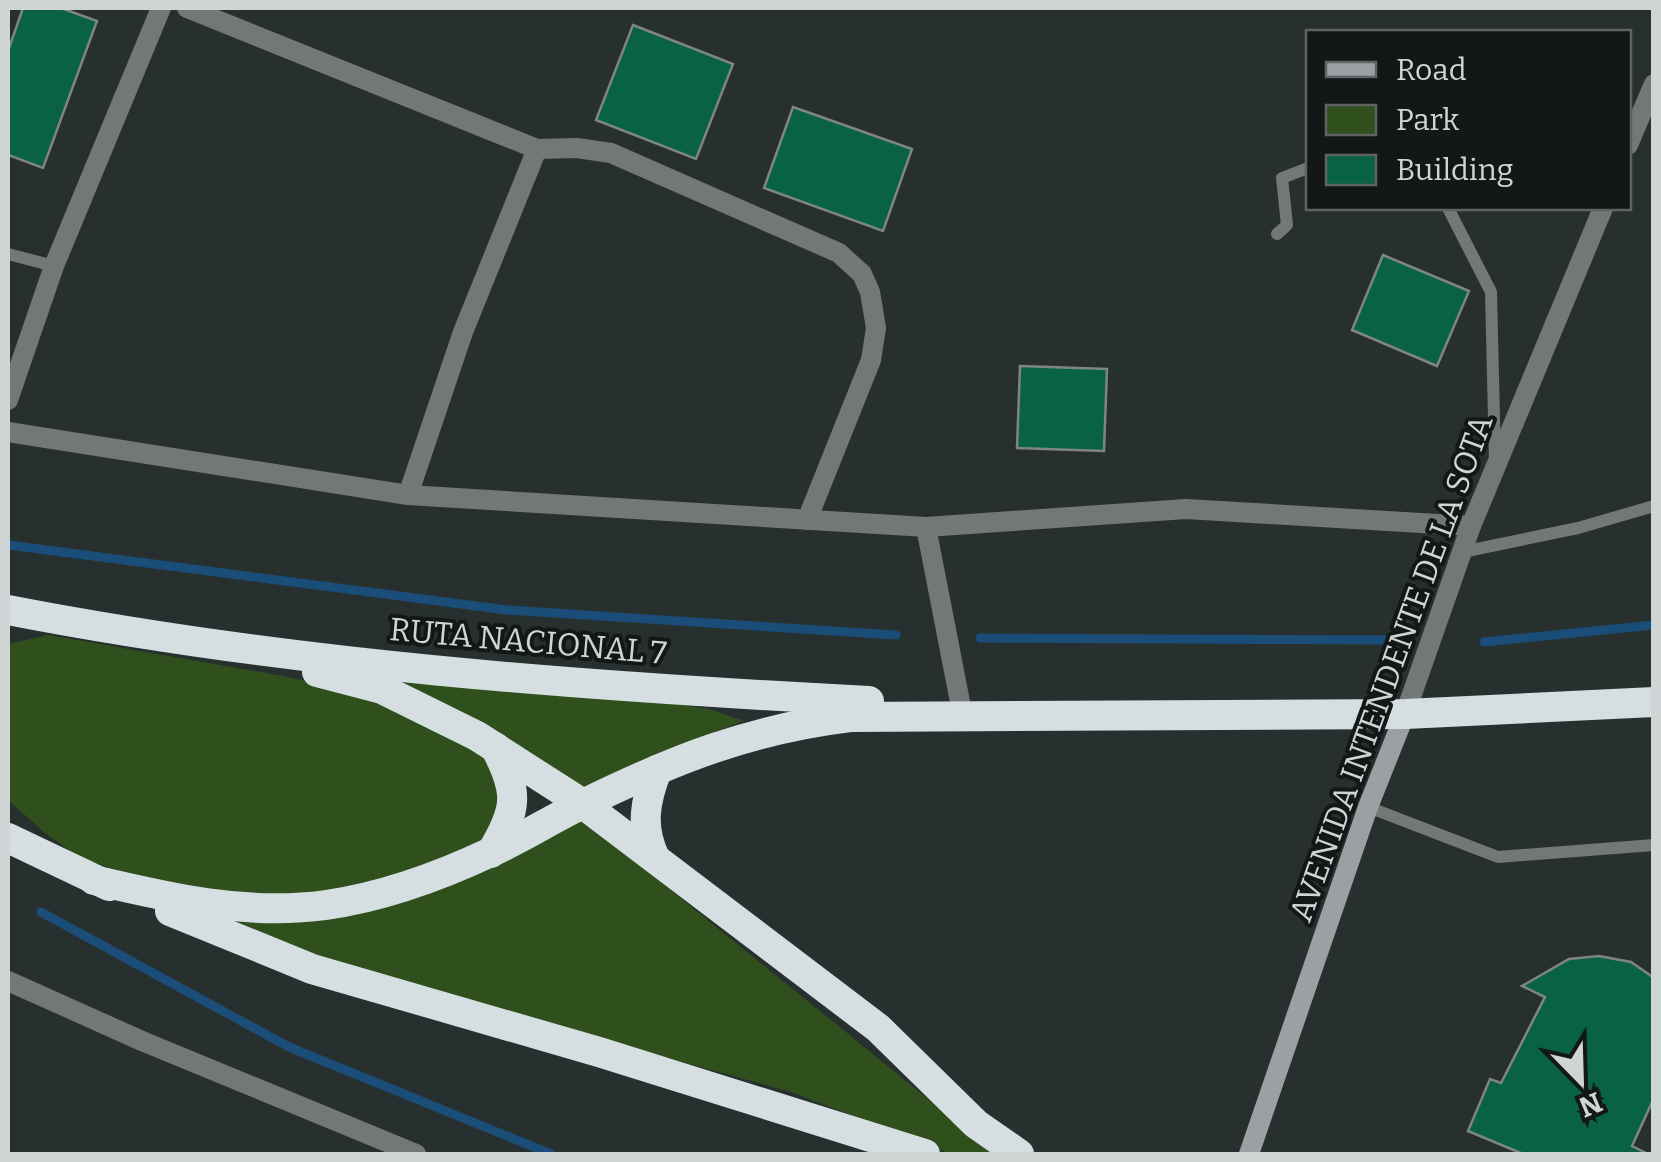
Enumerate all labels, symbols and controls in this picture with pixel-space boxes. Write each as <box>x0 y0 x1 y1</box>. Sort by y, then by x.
legend <box>1306 30 1631 210</box>
text: Road <box>1396 52 1467 88</box>
text: Park <box>1396 102 1459 138</box>
text: Building <box>1396 152 1514 188</box>
street label: AVENIDA INTENDENTE DE LA SOTA <box>1281 409 1501 926</box>
street label: RUTA NACIONAL 7 <box>388 610 668 672</box>
north arrow <box>1531 1032 1631 1132</box>
text: N <box>1574 1085 1607 1124</box>

